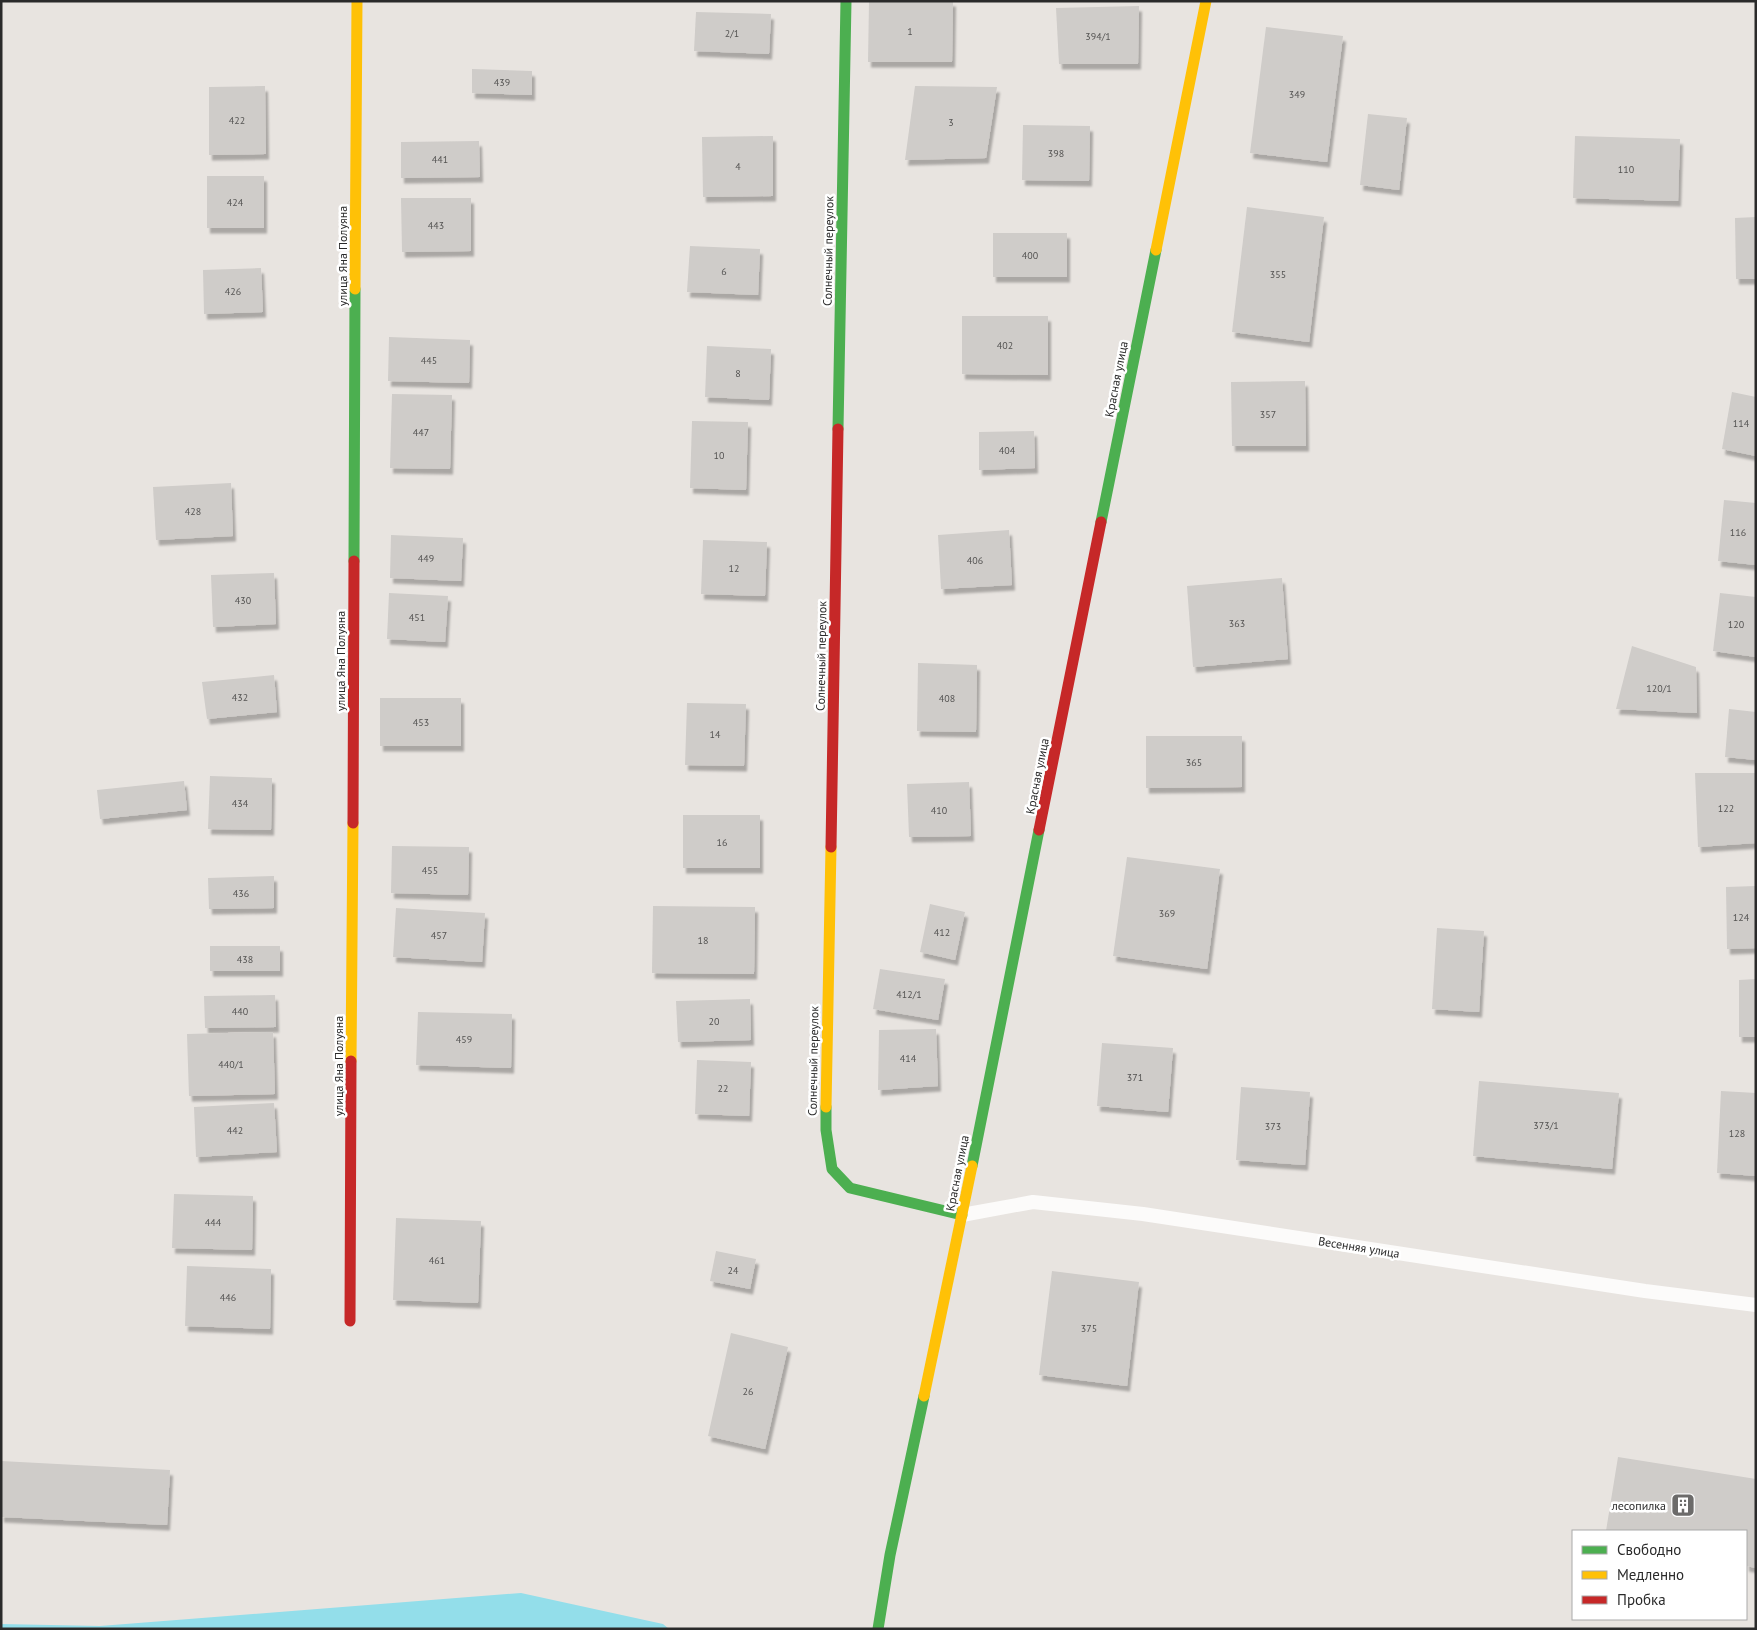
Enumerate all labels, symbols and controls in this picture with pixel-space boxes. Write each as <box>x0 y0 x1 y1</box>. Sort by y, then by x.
house number: 1 <box>907 25 913 38</box>
house number: 2/1 <box>725 27 739 40</box>
house number: 394/1 <box>1085 30 1111 43</box>
house number: 439 <box>494 76 510 89</box>
house number: 349 <box>1289 88 1305 101</box>
house number: 422 <box>229 114 245 127</box>
house number: 3 <box>948 116 954 129</box>
house number: 398 <box>1048 147 1064 160</box>
house number: 441 <box>432 153 448 166</box>
house number: 4 <box>735 160 741 173</box>
house number: 110 <box>1618 163 1635 176</box>
house number: 424 <box>227 196 244 209</box>
street label: Солнечный переулок <box>820 196 836 306</box>
street label: улица Яна Полуяна <box>335 206 350 306</box>
house number: 443 <box>428 219 444 232</box>
house number: 400 <box>1022 249 1039 262</box>
house number: 6 <box>721 265 727 278</box>
house number: 355 <box>1270 268 1286 281</box>
house number: 426 <box>225 285 241 298</box>
house number: 402 <box>997 339 1013 352</box>
street label: Красная улица <box>1101 340 1131 418</box>
house number: 445 <box>421 354 437 367</box>
house number: 8 <box>735 367 741 380</box>
house number: 357 <box>1260 408 1276 421</box>
house number: 114 <box>1733 417 1750 430</box>
house number: 447 <box>413 426 429 439</box>
house number: 404 <box>999 444 1016 457</box>
house number: 10 <box>714 449 725 462</box>
house number: 428 <box>185 505 201 518</box>
house number: 116 <box>1730 526 1746 539</box>
house number: 449 <box>418 552 434 565</box>
house number: 406 <box>967 554 983 567</box>
house number: 12 <box>729 562 739 575</box>
house number: 430 <box>235 594 252 607</box>
street label: Солнечный переулок <box>813 601 829 711</box>
street label: улица Яна Полуяна <box>333 611 348 711</box>
house number: 451 <box>409 611 425 624</box>
house number: 363 <box>1229 617 1245 630</box>
house number: 120 <box>1728 618 1745 631</box>
house number: 120/1 <box>1646 682 1672 695</box>
house number: 432 <box>232 691 248 704</box>
house number: 408 <box>939 692 955 705</box>
house number: 453 <box>413 716 429 729</box>
house number: 14 <box>710 728 721 741</box>
street label: Красная улица <box>1022 737 1052 815</box>
house number: 365 <box>1186 756 1202 769</box>
house number: 434 <box>232 797 249 810</box>
house number: 122 <box>1718 802 1734 815</box>
house number: 410 <box>931 804 948 817</box>
house number: 16 <box>717 836 727 849</box>
house number: 455 <box>422 864 438 877</box>
house number: 436 <box>233 887 249 900</box>
house number: 369 <box>1159 907 1175 920</box>
house number: 124 <box>1733 911 1750 924</box>
house number: 412 <box>934 926 950 939</box>
house number: 457 <box>431 929 447 942</box>
house number: 18 <box>698 934 708 947</box>
house number: 438 <box>237 953 253 966</box>
house number: 412/1 <box>896 988 922 1001</box>
house number: 440 <box>232 1005 249 1018</box>
street label: Солнечный переулок <box>805 1006 821 1116</box>
house number: 20 <box>709 1015 720 1028</box>
street label: улица Яна Полуяна <box>331 1016 346 1116</box>
house number: 459 <box>456 1033 472 1046</box>
house number: 414 <box>900 1052 917 1065</box>
house number: 440/1 <box>218 1058 244 1071</box>
house number: 371 <box>1127 1071 1143 1084</box>
house number: 22 <box>718 1082 728 1095</box>
house number: 373/1 <box>1533 1119 1559 1132</box>
house number: 373 <box>1265 1120 1281 1133</box>
house number: 442 <box>227 1124 243 1137</box>
house number: 128 <box>1729 1127 1745 1140</box>
street label: Красная улица <box>942 1134 972 1212</box>
house number: 444 <box>205 1216 222 1229</box>
street label: Весенняя улица <box>1317 1233 1401 1261</box>
house number: 461 <box>429 1254 445 1267</box>
house number: 24 <box>728 1264 739 1277</box>
house number: 446 <box>220 1291 236 1304</box>
house number: 375 <box>1081 1322 1097 1335</box>
house number: 26 <box>743 1385 753 1398</box>
building icon: лесопилка <box>1670 1492 1696 1518</box>
place label: лесопилка <box>1611 1498 1666 1513</box>
legend <box>1572 1530 1747 1620</box>
text: Свободно <box>1617 1540 1681 1559</box>
text: Медленно <box>1617 1565 1684 1584</box>
text: Пробка <box>1617 1590 1666 1609</box>

